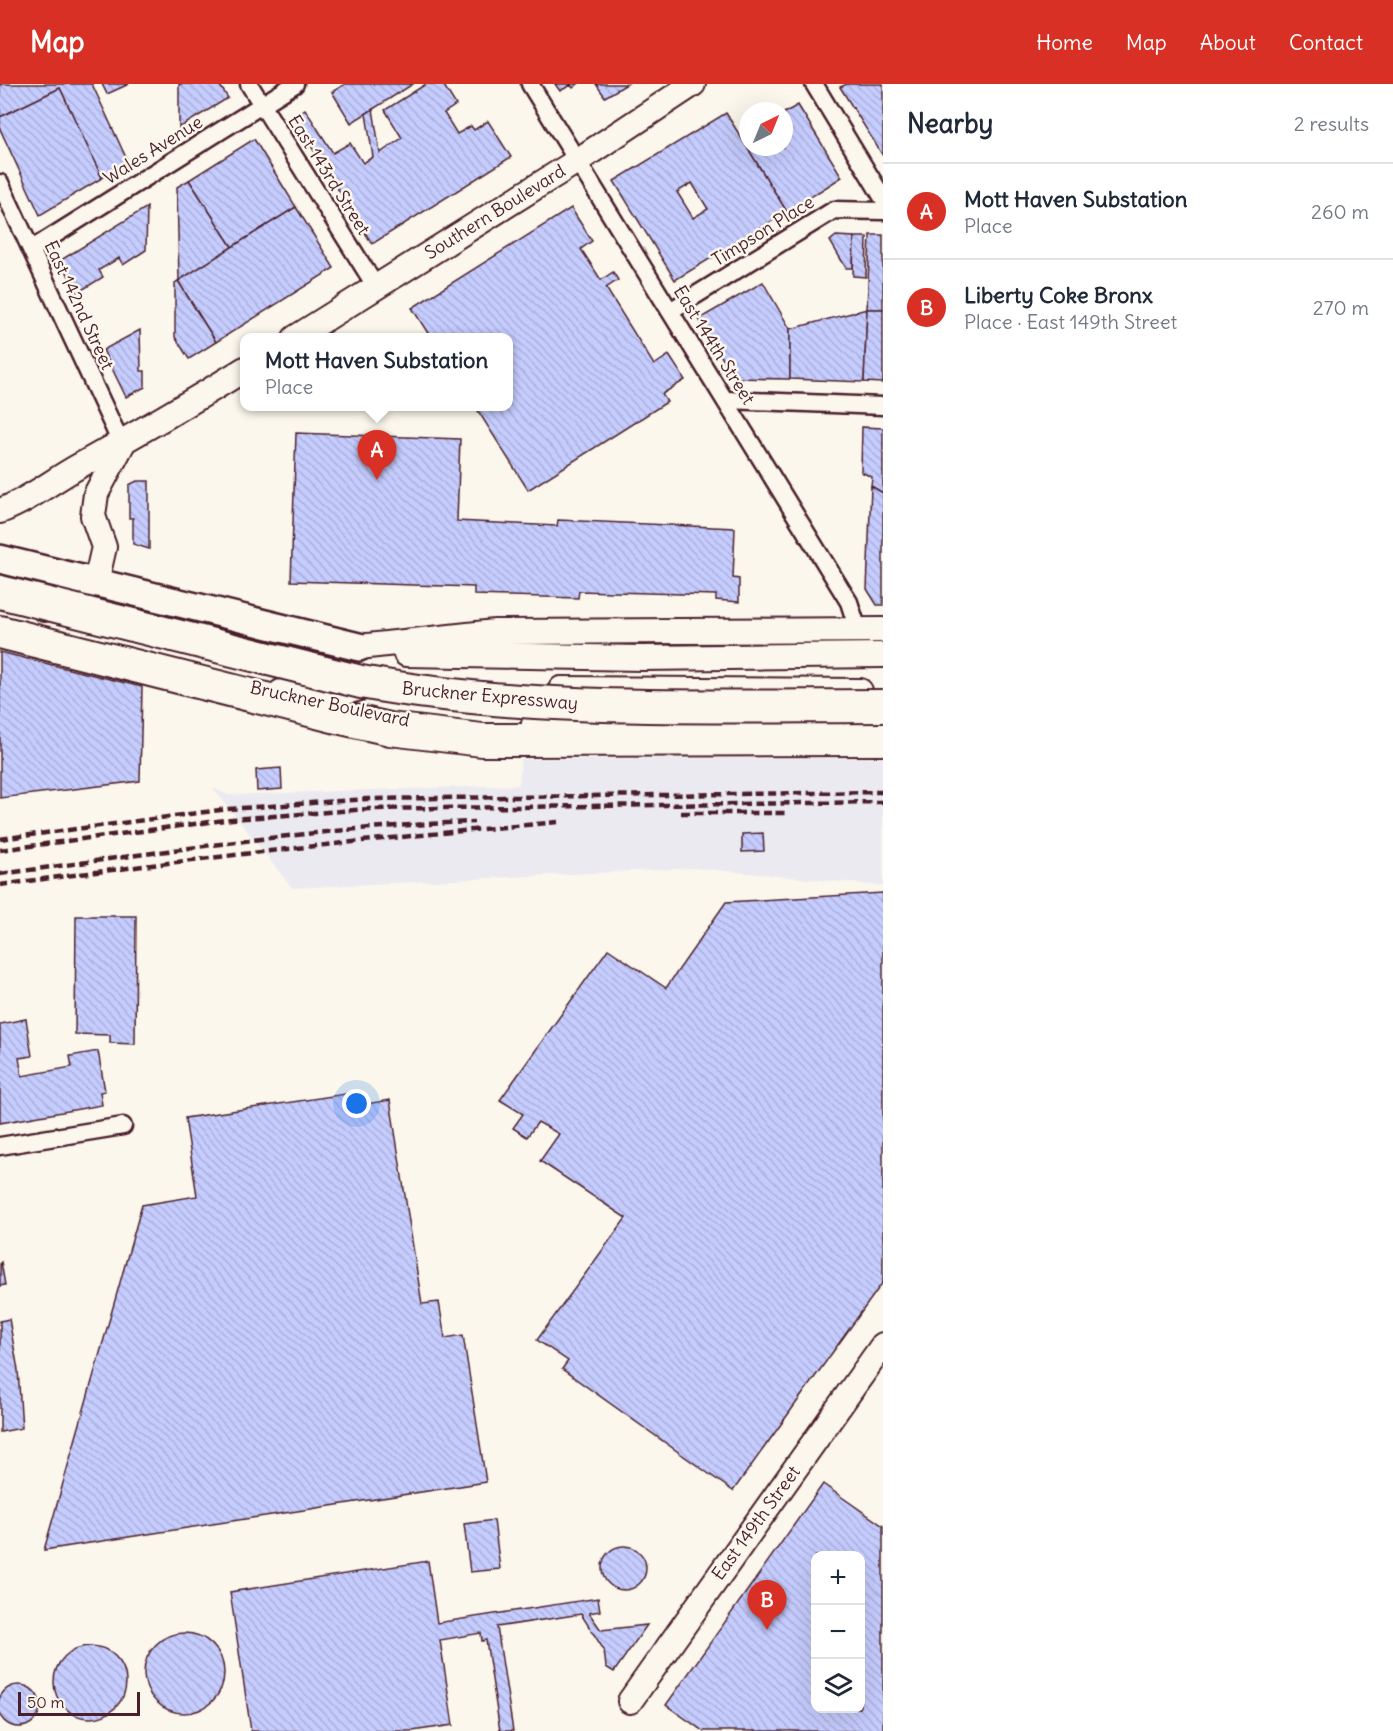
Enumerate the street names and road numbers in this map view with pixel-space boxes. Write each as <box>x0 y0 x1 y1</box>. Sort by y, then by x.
street label: Wales Avenue <box>99 110 207 189</box>
street label: East 143rd Street <box>283 111 375 239</box>
street label: Southern Boulevard <box>420 159 570 264</box>
street label: Timpson Place <box>707 190 818 271</box>
street label: East 142nd Street <box>39 237 119 373</box>
street label: East 144th Street <box>669 281 760 408</box>
street label: Bruckner Boulevard <box>248 675 412 732</box>
street label: Bruckner Expressway <box>401 676 579 715</box>
street label: East 149th Street <box>706 1461 805 1584</box>

